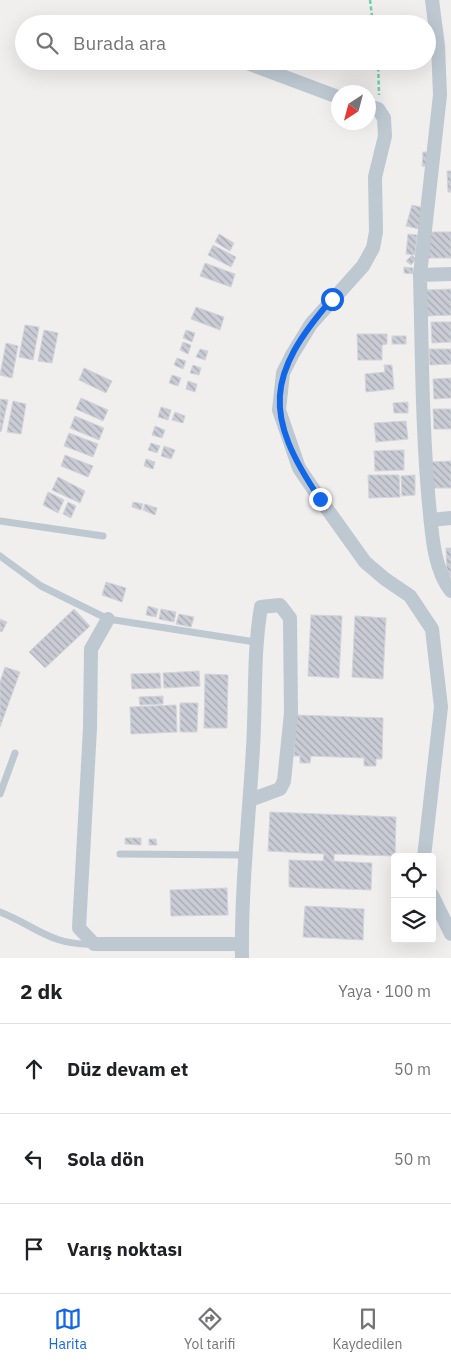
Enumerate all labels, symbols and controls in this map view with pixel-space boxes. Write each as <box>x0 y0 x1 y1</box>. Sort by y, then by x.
search box <box>15 15 436 70</box>
icon: search <box>33 29 61 57</box>
text: Burada ara <box>73 31 166 55</box>
north arrow <box>331 85 376 130</box>
route start <box>321 288 344 311</box>
route end <box>309 488 332 511</box>
map controls <box>391 853 436 943</box>
button: locate <box>391 853 436 898</box>
button: layers <box>391 898 436 943</box>
text: 2 dk <box>20 977 62 1005</box>
text: Yaya · 100 m <box>338 981 431 1001</box>
icon: ahead <box>20 1055 48 1083</box>
text: Düz devam et <box>67 1057 188 1081</box>
text: 50 m <box>394 1059 431 1079</box>
icon: left <box>20 1145 48 1173</box>
text: Sola dön <box>67 1147 144 1171</box>
text: 50 m <box>394 1149 431 1169</box>
icon: arrive <box>20 1235 48 1263</box>
text: Varış noktası <box>67 1237 182 1261</box>
tab: Harita <box>49 1305 87 1353</box>
tab: Yol tarifi <box>184 1305 236 1353</box>
tab: Kaydedilen <box>333 1305 402 1353</box>

